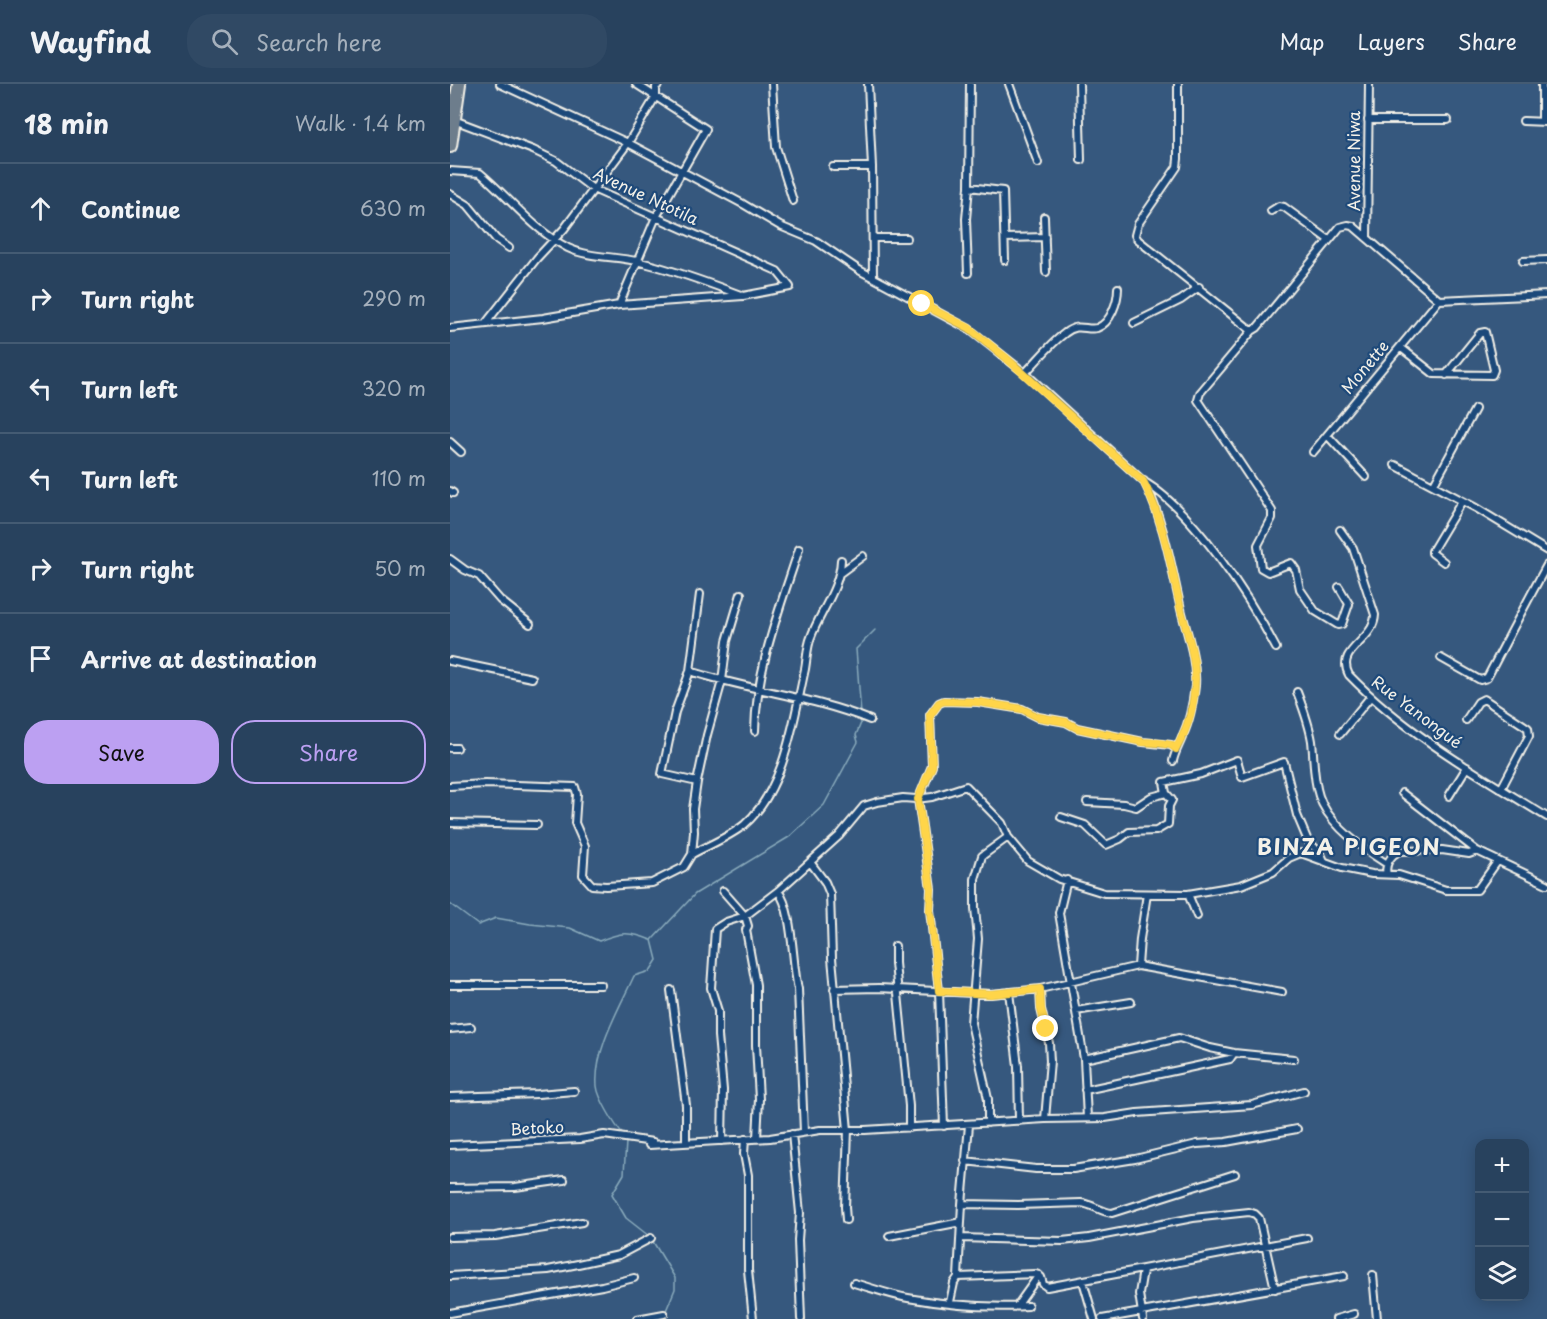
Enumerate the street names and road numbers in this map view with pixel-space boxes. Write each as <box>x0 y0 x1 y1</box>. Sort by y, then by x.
street label: Avenue Niwa <box>1341 111 1365 211</box>
street label: Avenue Ntotila <box>590 160 703 230</box>
street label: Monette <box>1335 334 1394 398</box>
street label: Rue Yanongué <box>1367 669 1468 753</box>
street label: Betoko <box>509 1114 564 1140</box>

